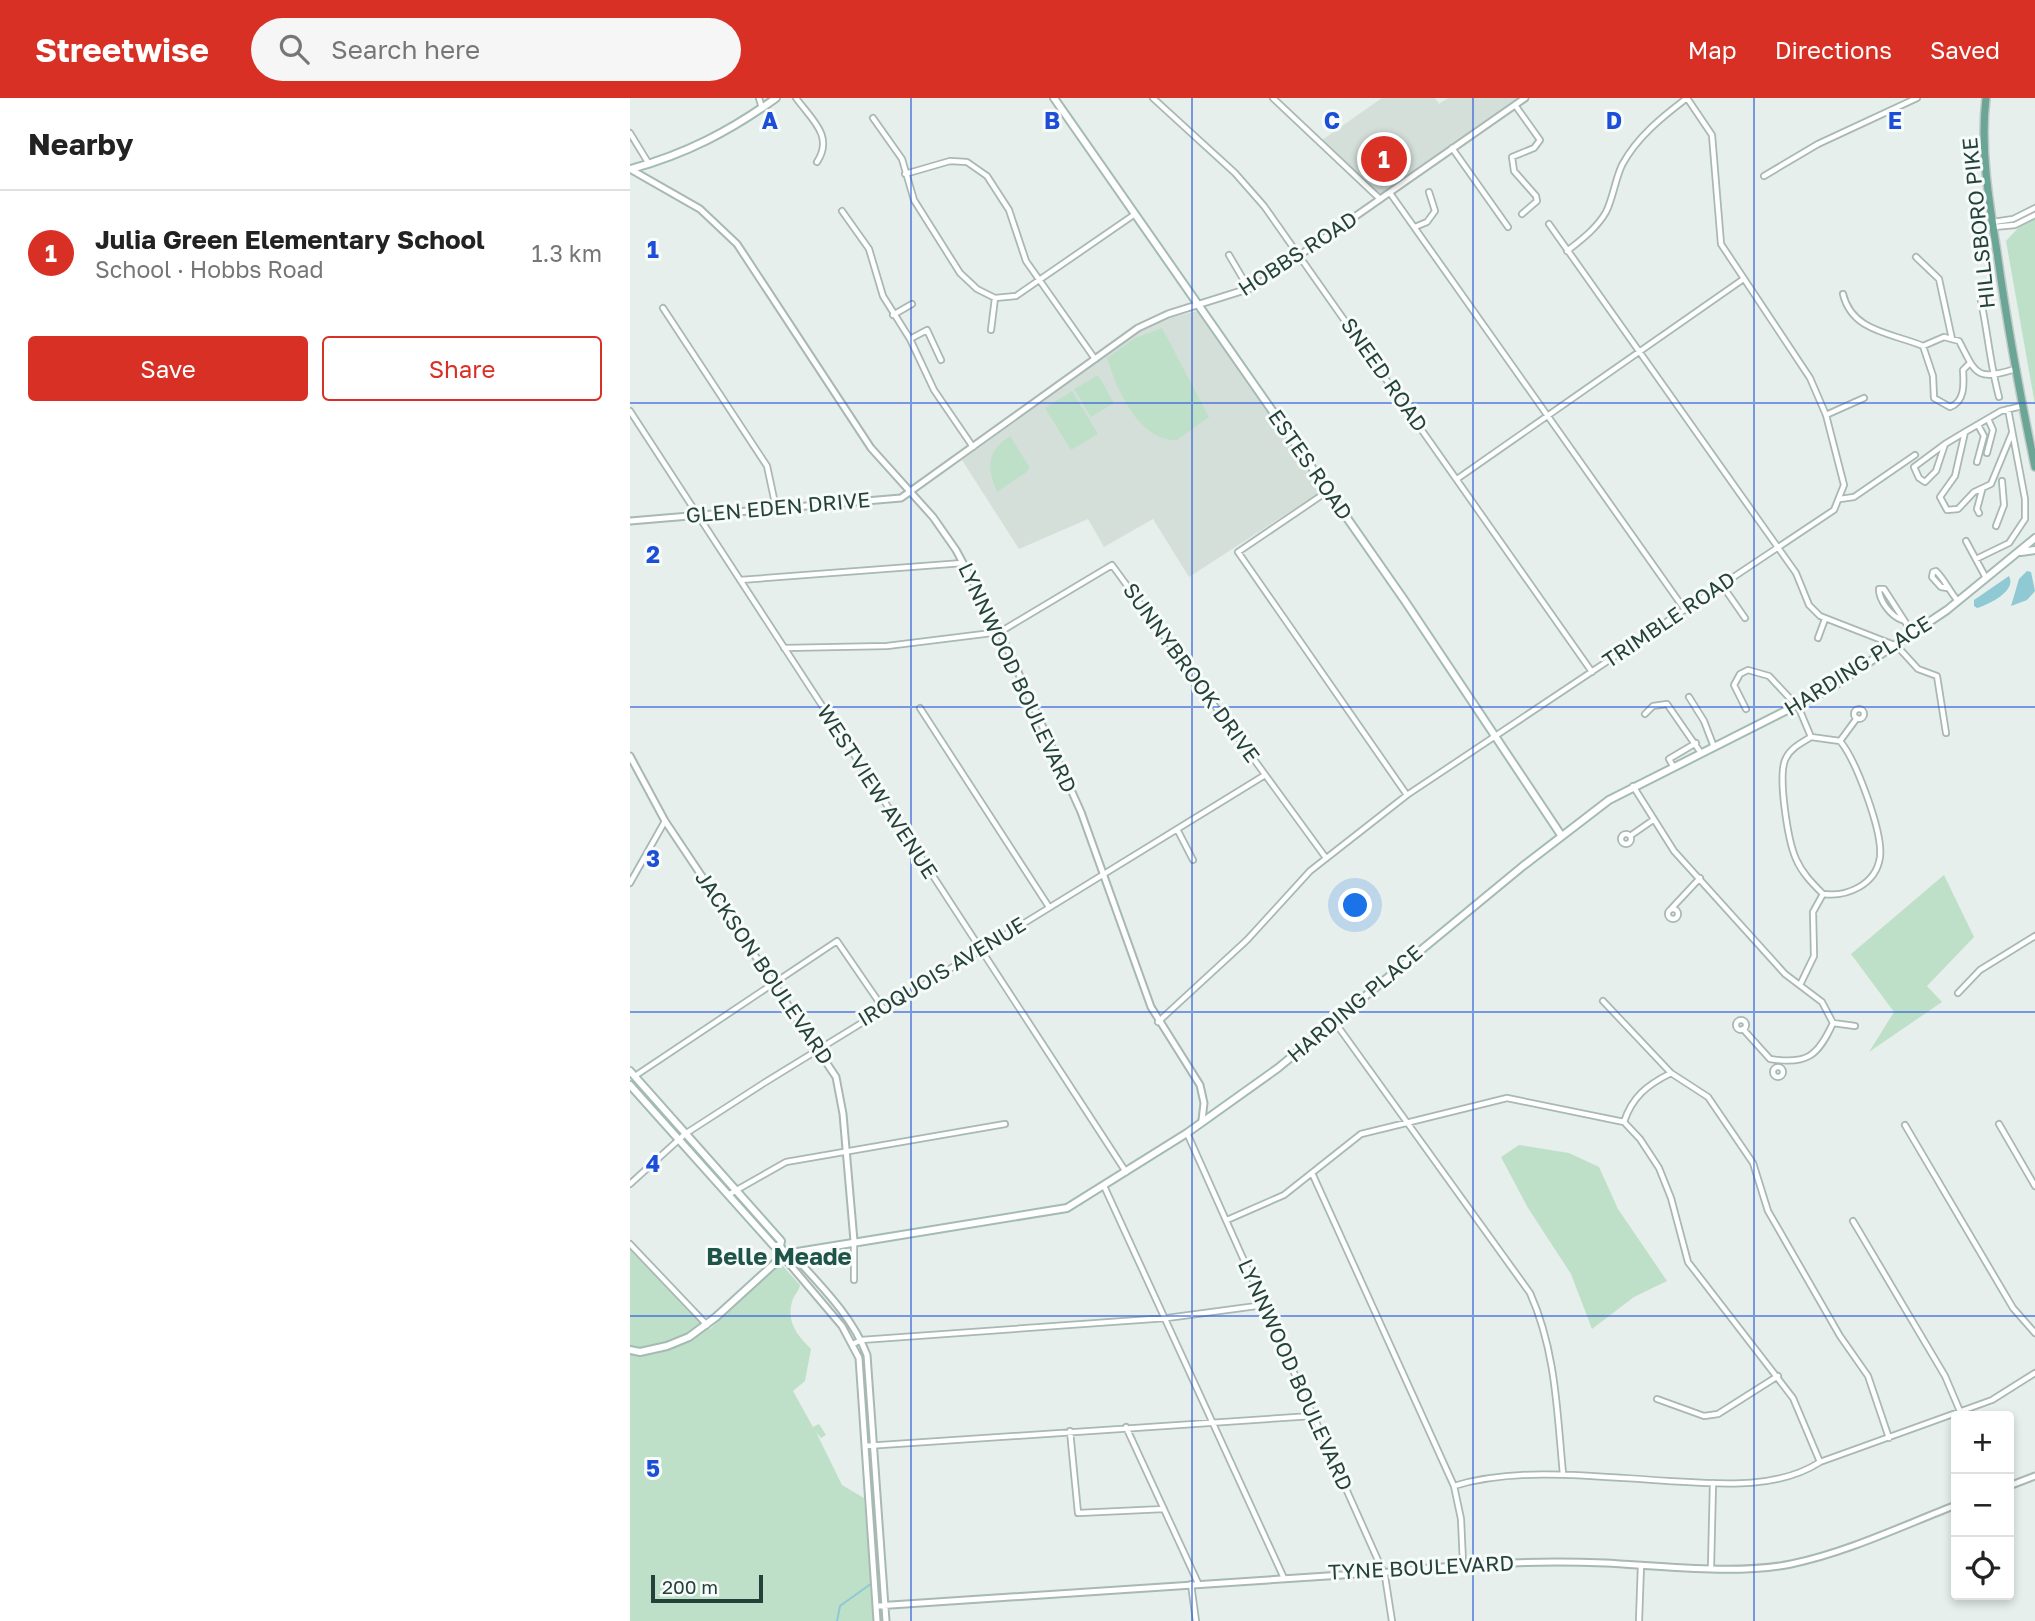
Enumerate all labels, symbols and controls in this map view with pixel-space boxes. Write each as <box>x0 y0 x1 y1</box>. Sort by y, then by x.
search box <box>251 18 741 81</box>
text: Streetwise <box>35 30 209 69</box>
icon: search <box>275 30 313 68</box>
text: Search here <box>331 34 480 65</box>
text: Map <box>1688 35 1737 64</box>
text: Directions <box>1775 35 1892 64</box>
text: Saved <box>1930 35 2000 64</box>
text: A <box>762 106 779 134</box>
text: B <box>1044 106 1060 134</box>
text: C <box>1324 106 1340 134</box>
text: D <box>1606 106 1622 134</box>
text: E <box>1888 106 1902 134</box>
text: Nearby <box>28 126 133 162</box>
pin: 1 <box>1361 133 1407 185</box>
street label: HILLSBORO PIKE <box>1956 136 2000 310</box>
street label: HOBBS ROAD <box>1233 205 1362 301</box>
text: Julia Green Elementary School <box>95 224 485 255</box>
text: 1 <box>647 235 659 263</box>
text: 1 <box>45 239 57 267</box>
text: 1.3 km <box>531 239 602 267</box>
text: School · Hobbs Road <box>95 255 324 283</box>
street label: SNEED ROAD <box>1336 312 1434 436</box>
button: Save <box>28 336 308 401</box>
button: Share <box>322 336 602 401</box>
street label: ESTES ROAD <box>1263 404 1358 525</box>
street label: GLEN EDEN DRIVE <box>685 486 871 528</box>
text: 2 <box>646 540 660 568</box>
street label: LYNNWOOD BOULEVARD <box>953 558 1083 797</box>
street label: TRIMBLE ROAD <box>1597 565 1740 673</box>
street label: SUNNYBROOK DRIVE <box>1118 577 1266 767</box>
street label: HARDING PLACE <box>1779 609 1936 721</box>
street label: WESTVIEW AVENUE <box>812 700 944 883</box>
text: 3 <box>646 844 660 872</box>
street label: JACKSON BOULEVARD <box>690 866 839 1069</box>
your location <box>1338 888 1372 922</box>
street label: IROQUOIS AVENUE <box>853 911 1030 1032</box>
street label: HARDING PLACE <box>1281 939 1427 1067</box>
text: 4 <box>646 1149 660 1177</box>
district label: Belle Meade <box>706 1241 852 1270</box>
street label: LYNNWOOD BOULEVARD <box>1233 1255 1359 1494</box>
map controls <box>1951 1411 2014 1600</box>
button: + <box>1951 1411 2014 1474</box>
text: 5 <box>646 1454 660 1482</box>
button: − <box>1951 1474 2014 1537</box>
button: locate <box>1951 1537 2014 1600</box>
street label: TYNE BOULEVARD <box>1327 1549 1515 1585</box>
scale bar <box>651 1572 763 1604</box>
text: 200 m <box>662 1575 718 1598</box>

